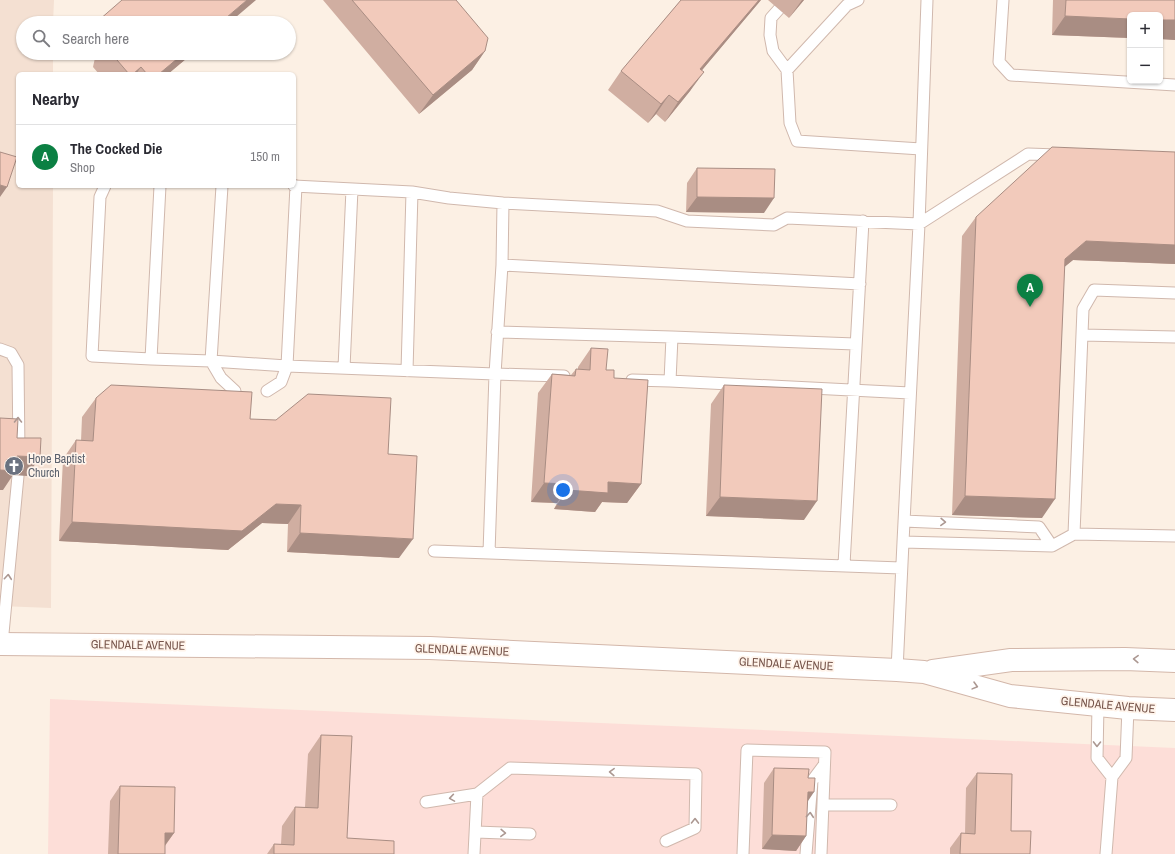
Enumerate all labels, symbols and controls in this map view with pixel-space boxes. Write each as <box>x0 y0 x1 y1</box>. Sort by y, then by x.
map controls <box>1127 12 1163 84</box>
button: + <box>1127 12 1163 48</box>
search box <box>16 16 296 60</box>
icon: search <box>30 27 52 49</box>
text: Search here <box>62 28 129 49</box>
button: − <box>1127 48 1163 84</box>
text: Nearby <box>32 87 79 110</box>
text: The Cocked Die <box>70 138 162 159</box>
text: A <box>41 148 49 165</box>
text: 150 m <box>250 148 280 165</box>
text: Shop <box>70 159 95 176</box>
pin: A <box>1017 274 1043 307</box>
one-way arrow <box>14 417 22 423</box>
place label: Hope Baptist Church <box>28 451 85 481</box>
church icon: Hope Baptist Church <box>3 455 25 477</box>
your location <box>553 480 573 500</box>
one-way arrow <box>940 518 946 527</box>
one-way arrow <box>4 574 13 580</box>
street label: GLENDALE AVENUE <box>91 636 185 654</box>
street label: GLENDALE AVENUE <box>415 640 509 660</box>
street label: GLENDALE AVENUE <box>738 654 834 674</box>
one-way arrow <box>1133 655 1139 663</box>
one-way arrow <box>972 681 979 690</box>
street label: GLENDALE AVENUE <box>1060 693 1156 717</box>
one-way arrow <box>1093 741 1102 747</box>
one-way arrow <box>609 767 615 776</box>
one-way arrow <box>448 793 455 802</box>
one-way arrow <box>805 812 814 818</box>
one-way arrow <box>691 818 699 824</box>
one-way arrow <box>500 829 506 837</box>

